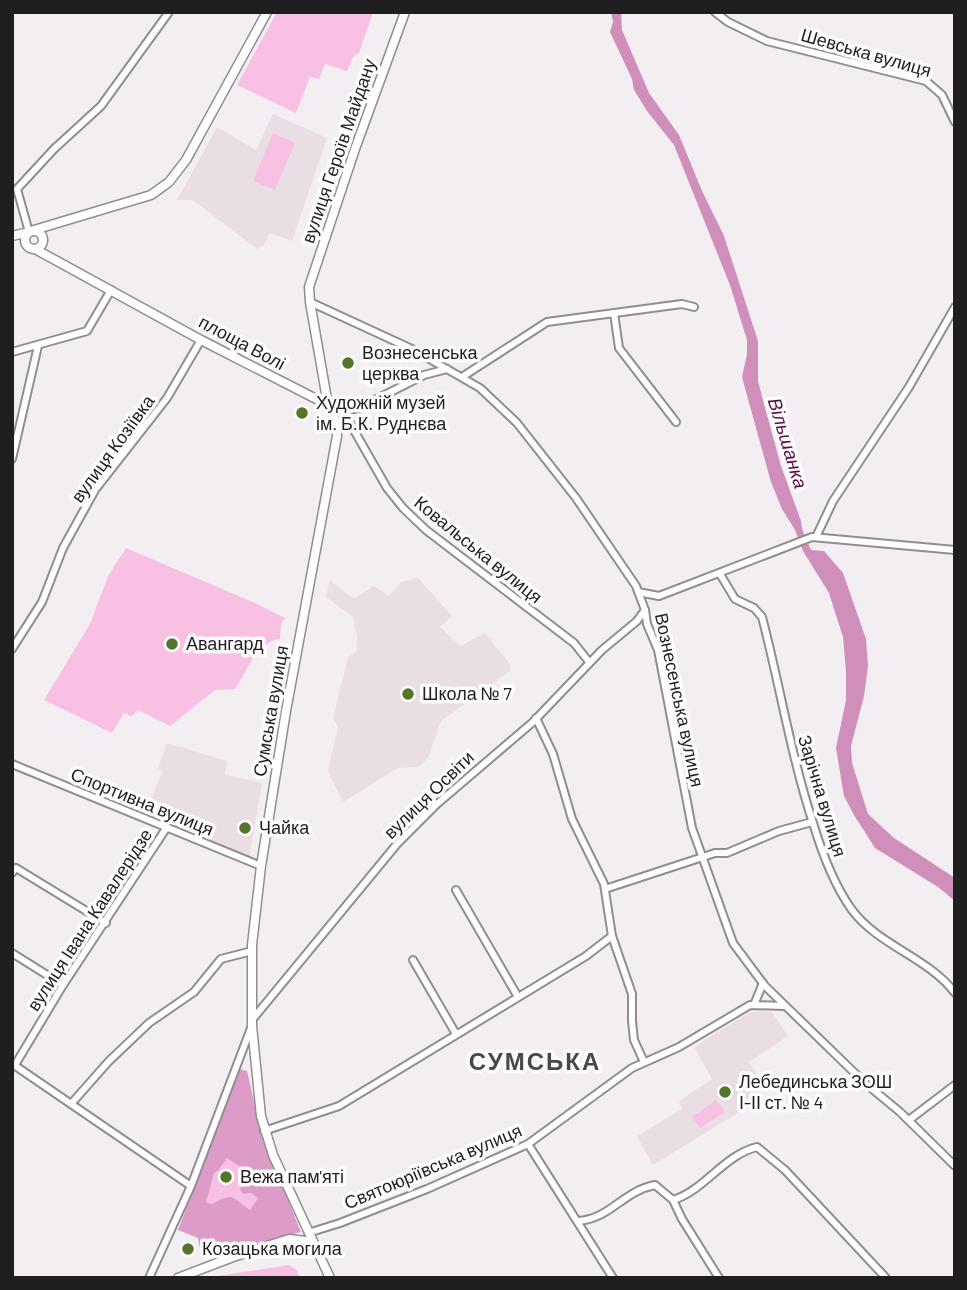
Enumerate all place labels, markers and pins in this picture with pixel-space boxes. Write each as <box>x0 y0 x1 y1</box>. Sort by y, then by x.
place label: Вознесенська церква <box>362 341 479 384</box>
marker: Вознесенська церква <box>340 355 356 371</box>
place label: Художній музей ім. Б.К. Руднєва <box>316 391 447 434</box>
marker: Художній музей ім. Б.К. Руднєва <box>294 405 310 421</box>
place label: Авангард <box>186 632 264 654</box>
marker: Авангард <box>164 636 180 652</box>
place label: Школа № 7 <box>422 682 512 704</box>
marker: Школа № 7 <box>400 686 416 702</box>
place label: Чайка <box>259 816 310 838</box>
marker: Чайка <box>237 820 253 836</box>
place label: Лебединська ЗОШ І-ІІ ст. № 4 <box>739 1070 892 1113</box>
marker: Лебединська ЗОШ І-ІІ ст. № 4 <box>717 1084 733 1100</box>
place label: Вежа пам'яті <box>240 1165 344 1187</box>
marker: Вежа пам'яті <box>218 1169 234 1185</box>
place label: Козацька могила <box>202 1237 343 1259</box>
marker: Козацька могила <box>180 1241 196 1257</box>

